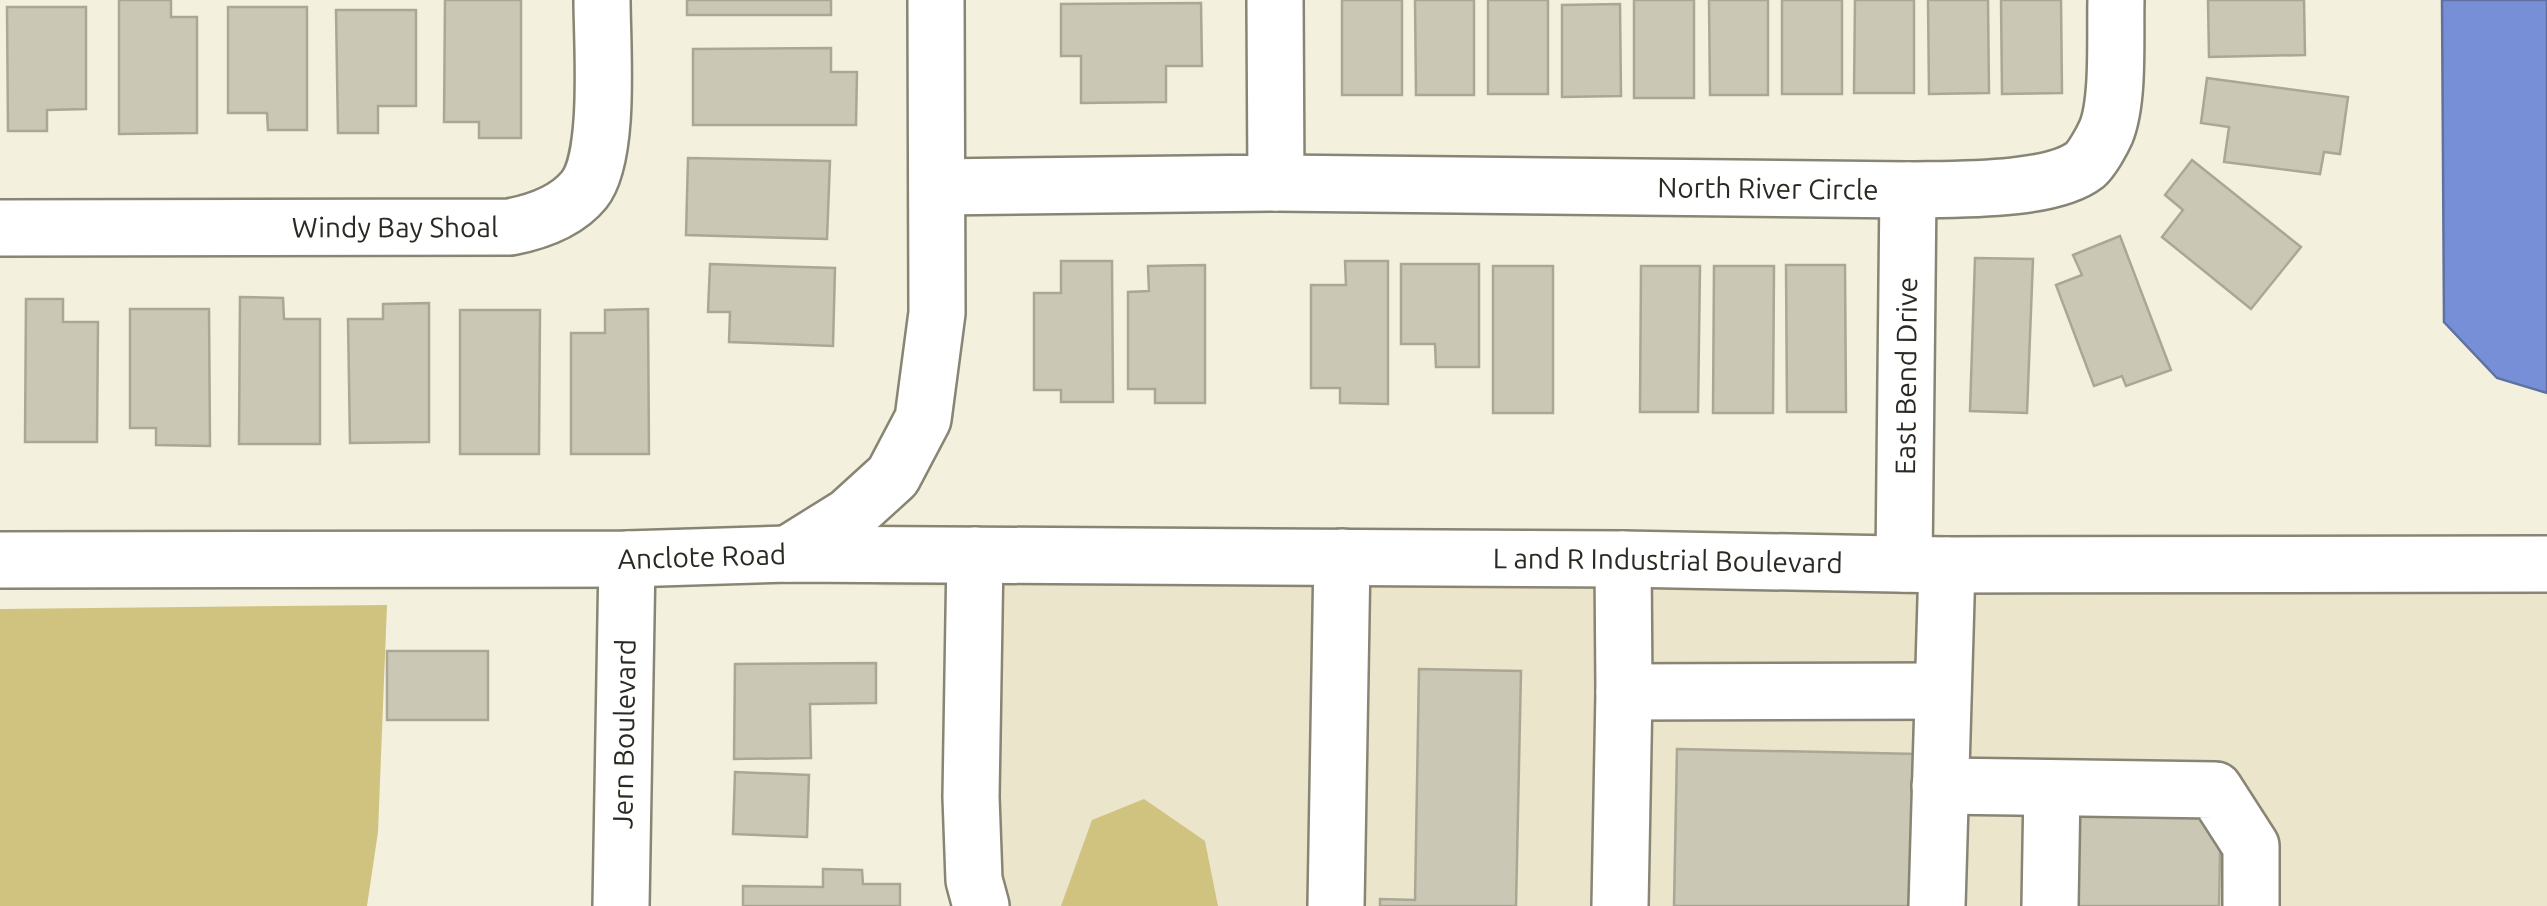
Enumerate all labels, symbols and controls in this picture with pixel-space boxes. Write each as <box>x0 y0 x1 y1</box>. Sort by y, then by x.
street label: North River Circle <box>1657 171 1879 205</box>
street label: Windy Bay Shoal <box>292 211 498 242</box>
street label: East Bend Drive <box>1889 277 1922 475</box>
street label: Anclote Road <box>618 538 787 574</box>
street label: L and R Industrial Boulevard <box>1493 542 1843 578</box>
street label: Jern Boulevard <box>606 639 641 829</box>

